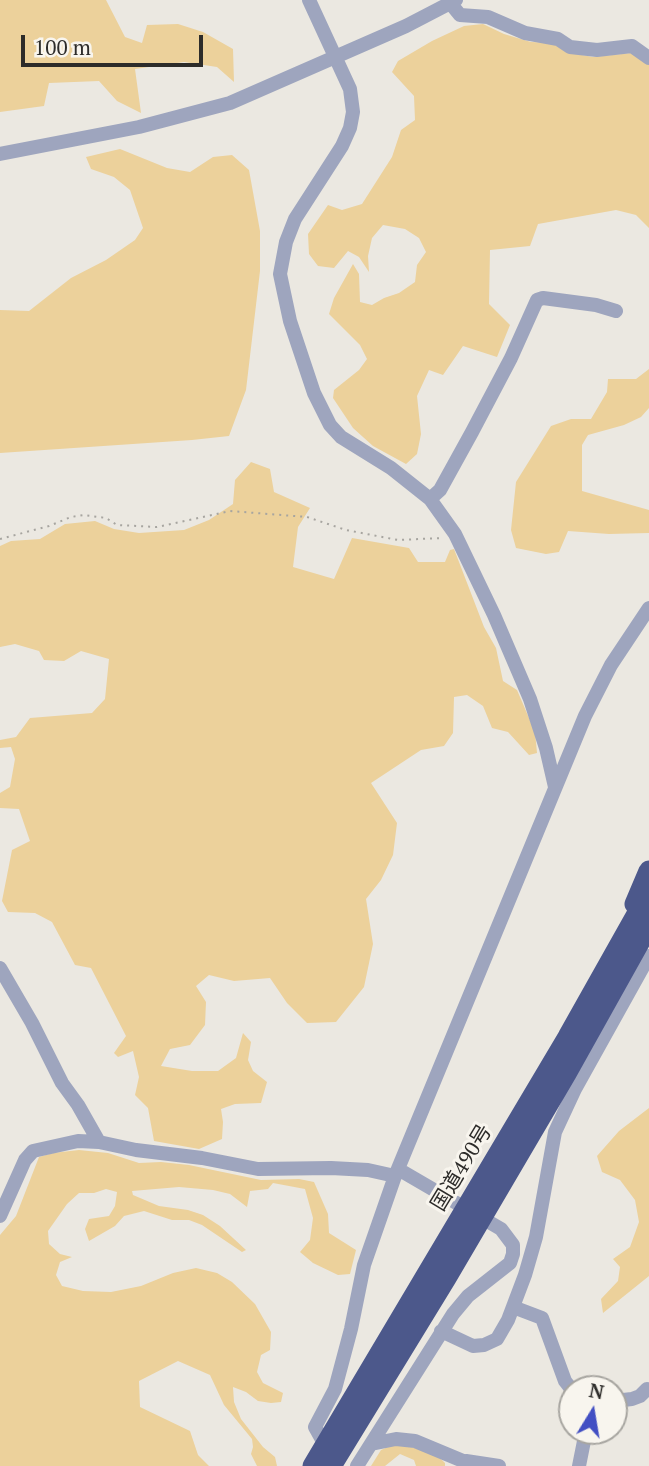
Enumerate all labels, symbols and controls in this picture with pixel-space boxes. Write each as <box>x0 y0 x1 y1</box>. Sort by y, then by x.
scale bar <box>24 21 206 65</box>
text: 100 m <box>34 33 91 61</box>
street label: 国道490号 <box>426 1120 498 1216</box>
north arrow <box>558 1375 628 1445</box>
text: N <box>587 1377 606 1405</box>

